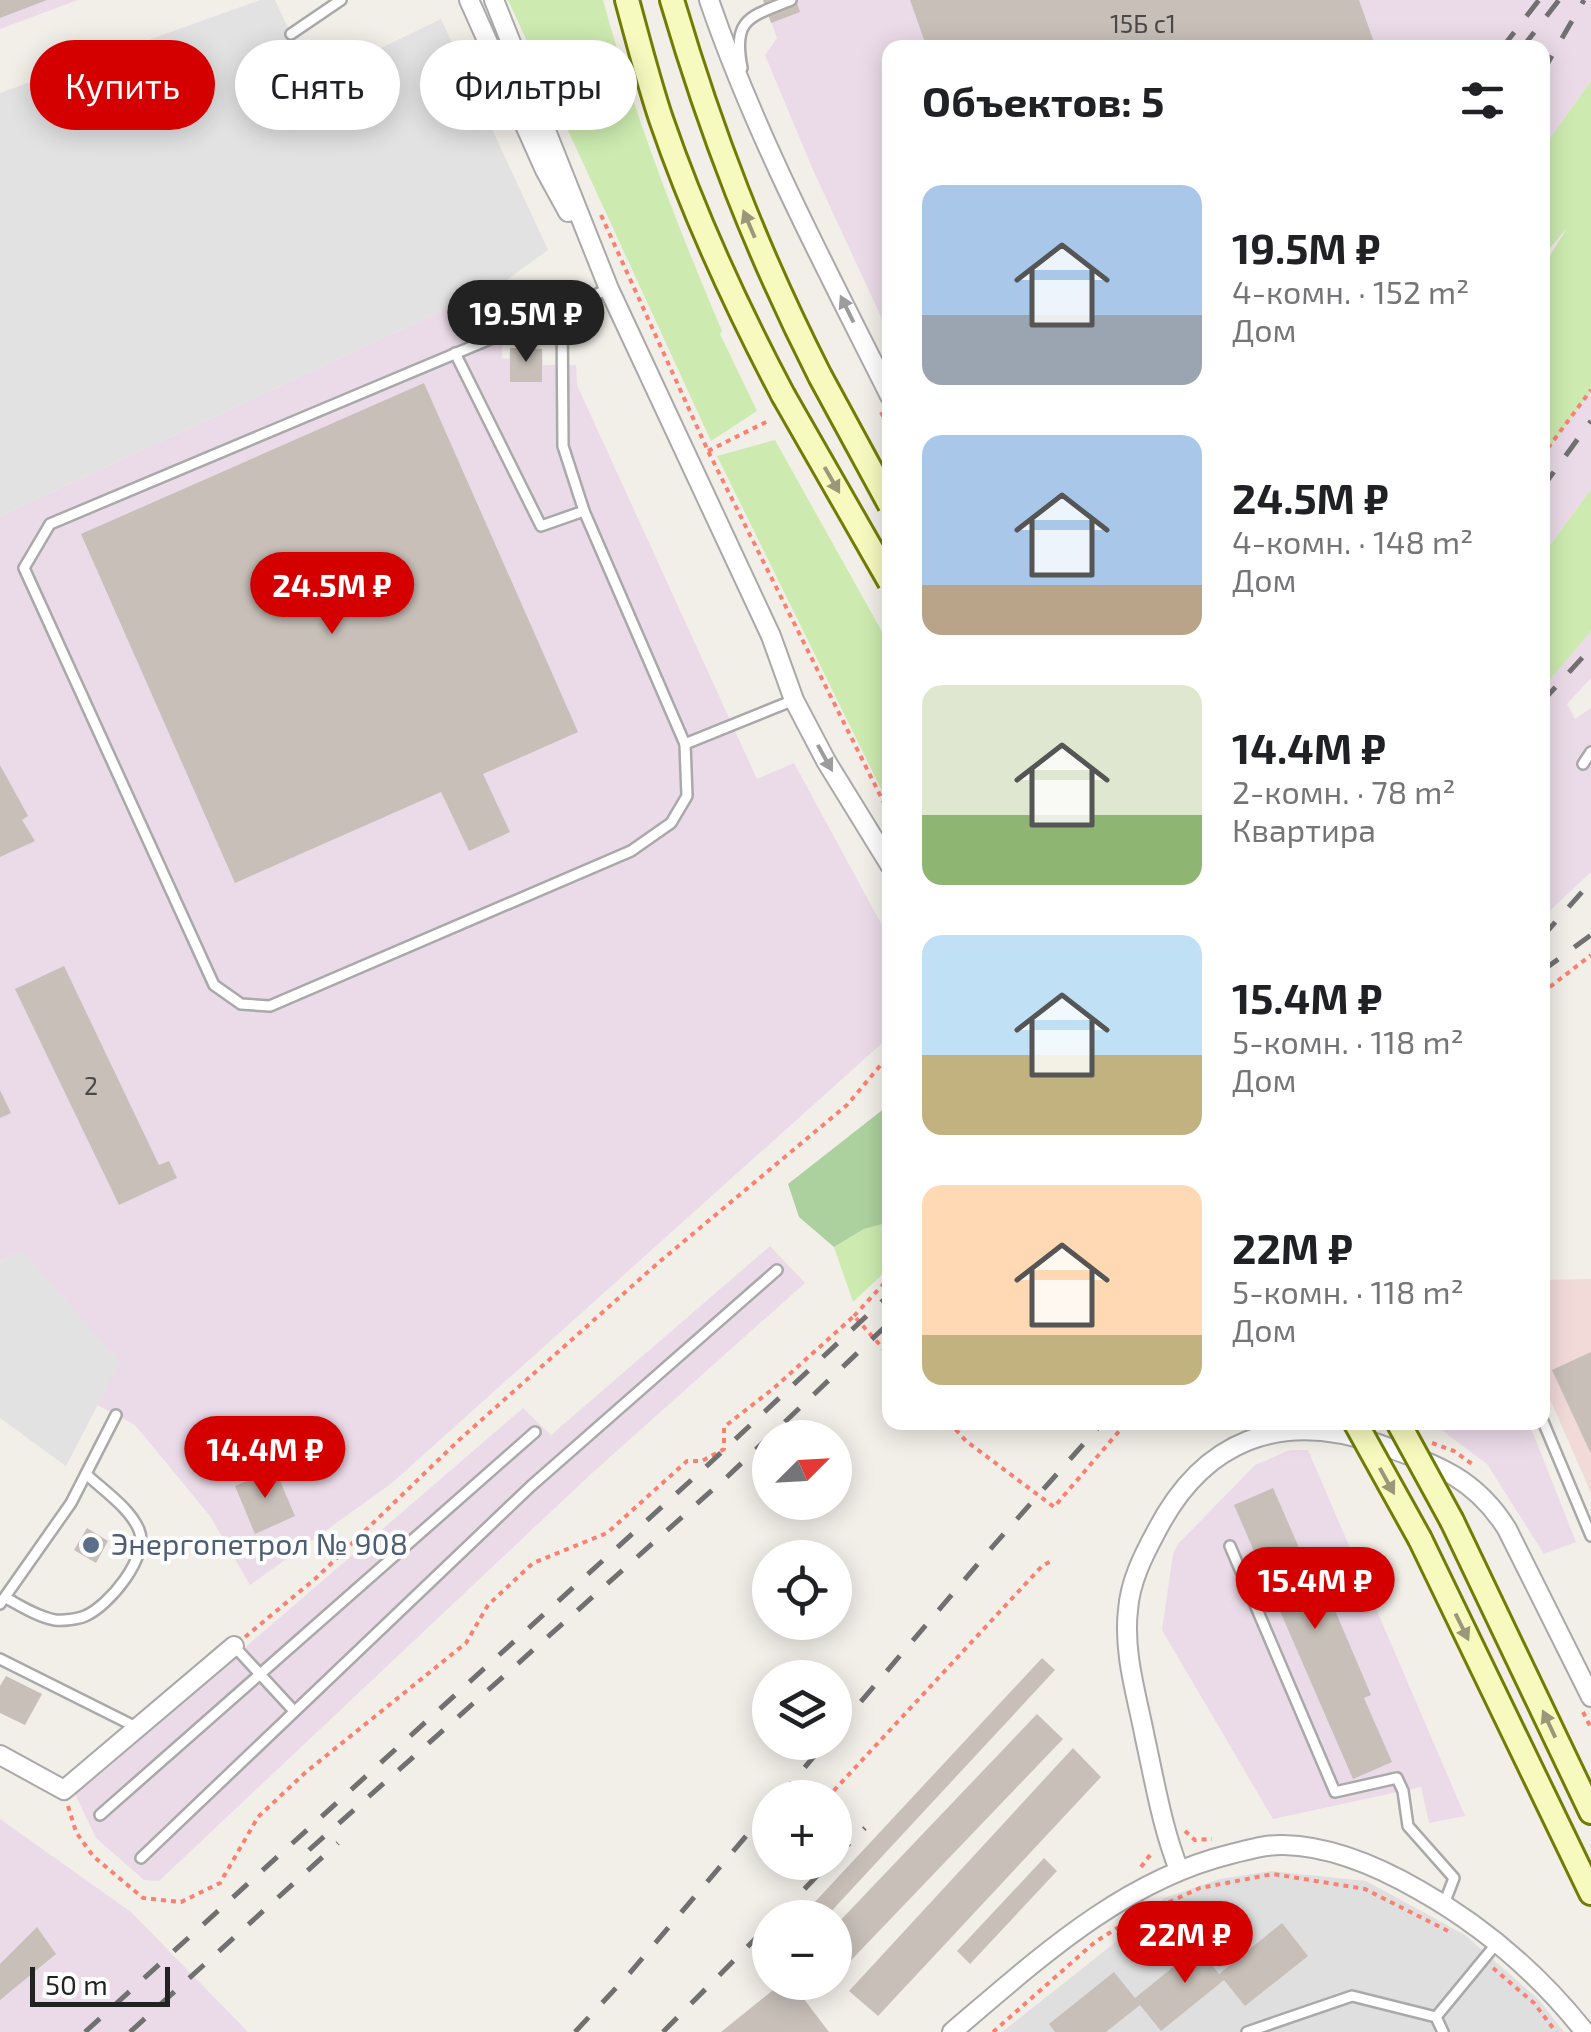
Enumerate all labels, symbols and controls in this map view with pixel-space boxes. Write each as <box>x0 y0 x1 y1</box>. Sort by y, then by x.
house number: 15Б с1 <box>1110 8 1176 38</box>
chip: Купить <box>30 40 215 130</box>
chip: Снять <box>235 40 400 130</box>
chip: Фильтры <box>420 40 637 130</box>
icon: filters <box>1455 73 1510 128</box>
text: Объектов: 5 <box>922 75 1164 125</box>
one-way arrow <box>740 209 756 239</box>
text: 19.5M ₽ <box>1232 222 1381 272</box>
icon: home <box>1002 225 1122 345</box>
text: 4-комн. · 152 m² <box>1232 272 1469 310</box>
pin: 19.5M ₽ <box>434 280 618 365</box>
text: 19.5M ₽ <box>469 293 583 331</box>
one-way arrow <box>839 294 856 323</box>
text: Дом <box>1232 310 1296 348</box>
one-way arrow <box>823 466 840 494</box>
text: 24.5M ₽ <box>1232 472 1389 522</box>
icon: home <box>1002 475 1122 595</box>
text: 4-комн. · 148 m² <box>1232 522 1473 560</box>
pin: 24.5M ₽ <box>240 552 424 637</box>
text: Дом <box>1232 560 1296 598</box>
text: 24.5M ₽ <box>272 565 392 603</box>
text: 14.4M ₽ <box>1232 722 1386 772</box>
icon: home <box>1002 725 1122 845</box>
one-way arrow <box>816 743 833 772</box>
text: 2-комн. · 78 m² <box>1232 772 1456 810</box>
text: Квартира <box>1232 810 1376 848</box>
text: 15.4M ₽ <box>1232 972 1382 1022</box>
icon: home <box>1002 975 1122 1095</box>
text: 5-комн. · 118 m² <box>1232 1022 1464 1060</box>
text: Дом <box>1232 1060 1296 1098</box>
house number: 2 <box>84 1070 98 1100</box>
text: 22M ₽ <box>1232 1222 1353 1272</box>
icon: home <box>1002 1225 1122 1345</box>
text: 5-комн. · 118 m² <box>1232 1272 1464 1310</box>
text: Дом <box>1232 1310 1296 1348</box>
pin: 14.4M ₽ <box>173 1416 357 1501</box>
north arrow <box>752 1420 852 1520</box>
map controls <box>752 1420 852 2000</box>
text: 14.4M ₽ <box>206 1429 324 1467</box>
one-way arrow <box>1378 1467 1396 1495</box>
place label: Энергопетрол № 908 <box>111 1525 408 1561</box>
marker: Энергопетрол № 908 <box>80 1534 102 1556</box>
button: locate <box>752 1540 852 1640</box>
pin: 15.4M ₽ <box>1223 1547 1407 1632</box>
text: 15.4M ₽ <box>1258 1560 1372 1598</box>
one-way arrow <box>1454 1613 1471 1642</box>
button: layers <box>752 1660 852 1760</box>
one-way arrow <box>1541 1709 1558 1738</box>
button: + <box>752 1780 852 1880</box>
button: − <box>752 1900 852 2000</box>
pin: 22M ₽ <box>1115 1901 1255 1986</box>
text: 22M ₽ <box>1139 1914 1231 1952</box>
scale bar <box>30 1962 170 2006</box>
text: 50 m <box>45 1967 108 2001</box>

